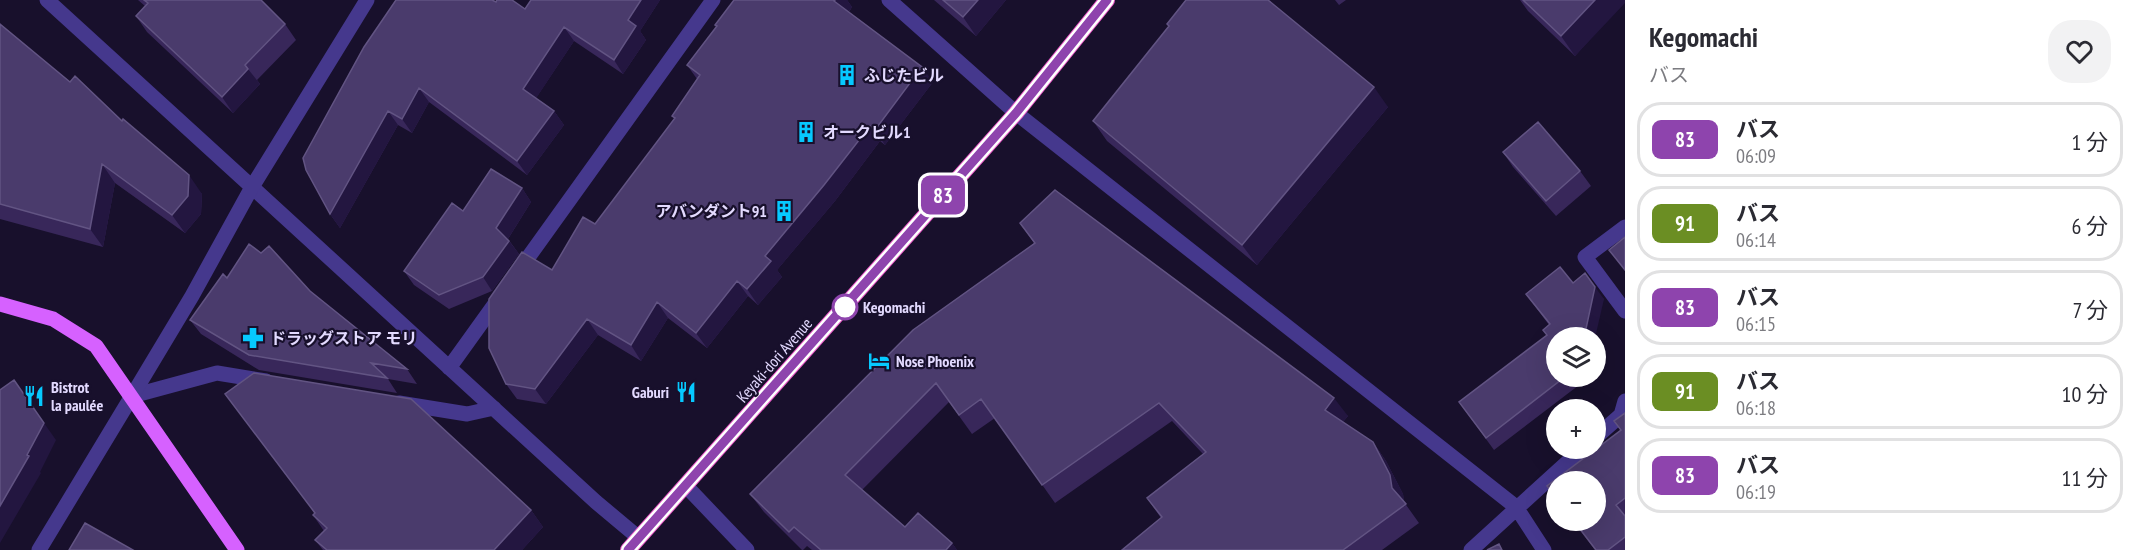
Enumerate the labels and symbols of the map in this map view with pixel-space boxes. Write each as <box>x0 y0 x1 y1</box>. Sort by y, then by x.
building icon: ふじたビル <box>835 63 859 87</box>
place label: ふじたビル <box>864 65 944 85</box>
building icon: オークビル1 <box>794 120 818 144</box>
place label: オークビル1 <box>823 122 911 142</box>
line badge: 83 <box>916 176 970 214</box>
building icon: アバンダント91 <box>772 199 796 223</box>
place label: アバンダント91 <box>656 201 767 221</box>
marker: Kegomachi <box>832 294 858 320</box>
place label: Kegomachi <box>863 297 926 317</box>
street label: Keyaki-dori Avenue <box>732 314 816 406</box>
pharmacy icon: ドラッグストア モリ <box>241 326 265 350</box>
place label: ドラッグストア モリ <box>270 328 417 348</box>
hotel icon: Nose Phoenix <box>867 349 891 373</box>
place label: Nose Phoenix <box>896 351 974 371</box>
place label: Bistrot la paulée <box>51 377 103 415</box>
restaurant icon: Gaburi <box>674 380 698 404</box>
place label: Gaburi <box>632 382 669 402</box>
restaurant icon: Bistrot la paulée <box>22 384 46 408</box>

